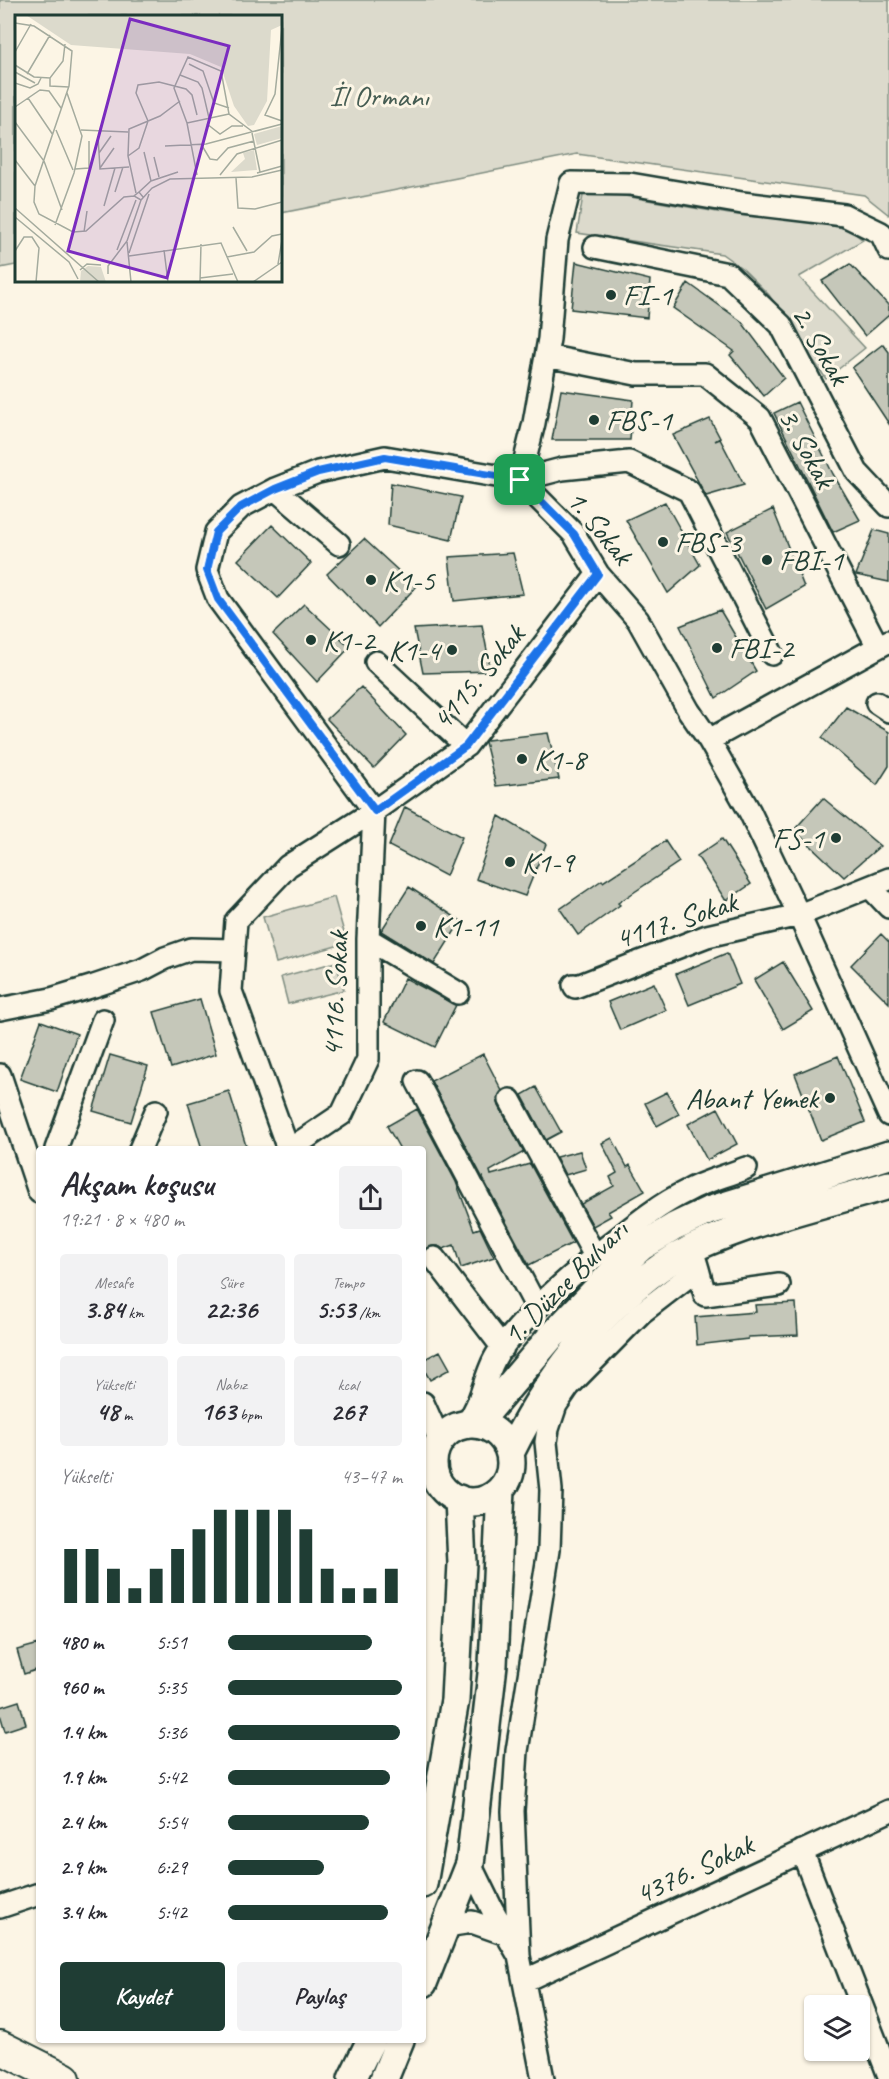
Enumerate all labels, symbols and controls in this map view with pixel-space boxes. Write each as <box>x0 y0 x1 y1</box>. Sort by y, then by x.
inset map <box>15 15 282 282</box>
park label: İl Ormanı <box>329 77 430 115</box>
place label: FI-1 <box>623 276 674 314</box>
marker: FI-1 <box>604 288 618 302</box>
street label: 2. Sokak <box>783 298 860 393</box>
place label: FBS-1 <box>606 401 673 439</box>
street label: 3. Sokak <box>770 401 845 496</box>
marker: FBS-1 <box>587 413 601 427</box>
pin <box>494 454 545 505</box>
icon: arrive <box>503 463 536 496</box>
street label: 1. Sokak <box>558 482 643 574</box>
place label: FBS-3 <box>675 523 743 561</box>
marker: FBS-3 <box>656 535 670 549</box>
place label: FBI-1 <box>779 541 845 579</box>
marker: FBI-1 <box>760 553 774 567</box>
place label: K1-5 <box>383 561 436 599</box>
marker: K1-5 <box>364 573 378 587</box>
street label: 4115. Sokak <box>423 615 534 737</box>
place label: K1-2 <box>323 621 377 659</box>
place label: FBI-2 <box>729 629 796 667</box>
place label: K1-4 <box>388 631 442 669</box>
marker: K1-2 <box>304 633 318 647</box>
marker: FBI-2 <box>710 641 724 655</box>
marker: K1-4 <box>445 643 459 657</box>
place label: K1-8 <box>534 740 588 778</box>
marker: K1-8 <box>515 752 529 766</box>
place label: FS-1 <box>773 819 825 857</box>
marker: FS-1 <box>829 831 843 845</box>
place label: K1-9 <box>522 843 576 881</box>
marker: K1-9 <box>503 855 517 869</box>
street label: 4117. Sokak <box>610 882 744 958</box>
place label: K1-11 <box>433 907 500 945</box>
marker: K1-11 <box>414 919 428 933</box>
street label: 4116. Sokak <box>313 928 357 1058</box>
place label: Abant Yemek <box>686 1079 820 1117</box>
marker: Abant Yemek <box>823 1091 837 1105</box>
text: Akşam koşusu <box>60 1163 213 1205</box>
button: share <box>339 1166 402 1229</box>
text: 19:21 · 8 × 480 m <box>60 1207 184 1232</box>
street label: 1. Düzce Bulvarı <box>494 1210 637 1353</box>
text: Mesafe <box>95 1273 133 1293</box>
text: Süre <box>219 1273 243 1293</box>
text: Tempo <box>332 1273 364 1293</box>
text: 3.84 <box>84 1293 124 1326</box>
text: 22:36 <box>205 1293 257 1326</box>
text: 5:53 <box>316 1293 355 1326</box>
text: km <box>124 1303 144 1323</box>
text: /km <box>355 1303 380 1323</box>
text: Yükselti <box>93 1375 135 1395</box>
text: Nabız <box>215 1375 247 1395</box>
text: kcal <box>337 1375 359 1395</box>
text: 48 <box>96 1395 119 1428</box>
text: 163 <box>200 1395 236 1428</box>
text: 267 <box>330 1395 366 1428</box>
text: m <box>119 1405 132 1425</box>
text: bpm <box>236 1405 262 1425</box>
text: Yükselti <box>60 1464 112 1489</box>
text: 43–47 m <box>341 1464 402 1489</box>
text: 480 m <box>60 1630 103 1655</box>
text: 5:51 <box>156 1630 187 1655</box>
text: 960 m <box>60 1675 103 1700</box>
text: 5:35 <box>156 1675 187 1700</box>
text: 1.4 km <box>60 1720 107 1745</box>
text: 5:36 <box>156 1720 187 1745</box>
text: 1.9 km <box>60 1765 106 1790</box>
text: 5:42 <box>156 1765 187 1790</box>
text: 2.4 km <box>60 1810 107 1835</box>
text: 5:54 <box>156 1810 187 1835</box>
street label: 4376. Sokak <box>629 1824 761 1913</box>
text: 2.9 km <box>60 1855 106 1880</box>
text: 6:29 <box>156 1855 187 1880</box>
text: 3.4 km <box>60 1900 107 1925</box>
text: 5:42 <box>156 1900 187 1925</box>
button: Kaydet <box>60 1962 225 2031</box>
button: Paylaş <box>237 1962 402 2031</box>
map controls <box>804 1995 870 2061</box>
button: layers <box>804 1995 870 2061</box>

